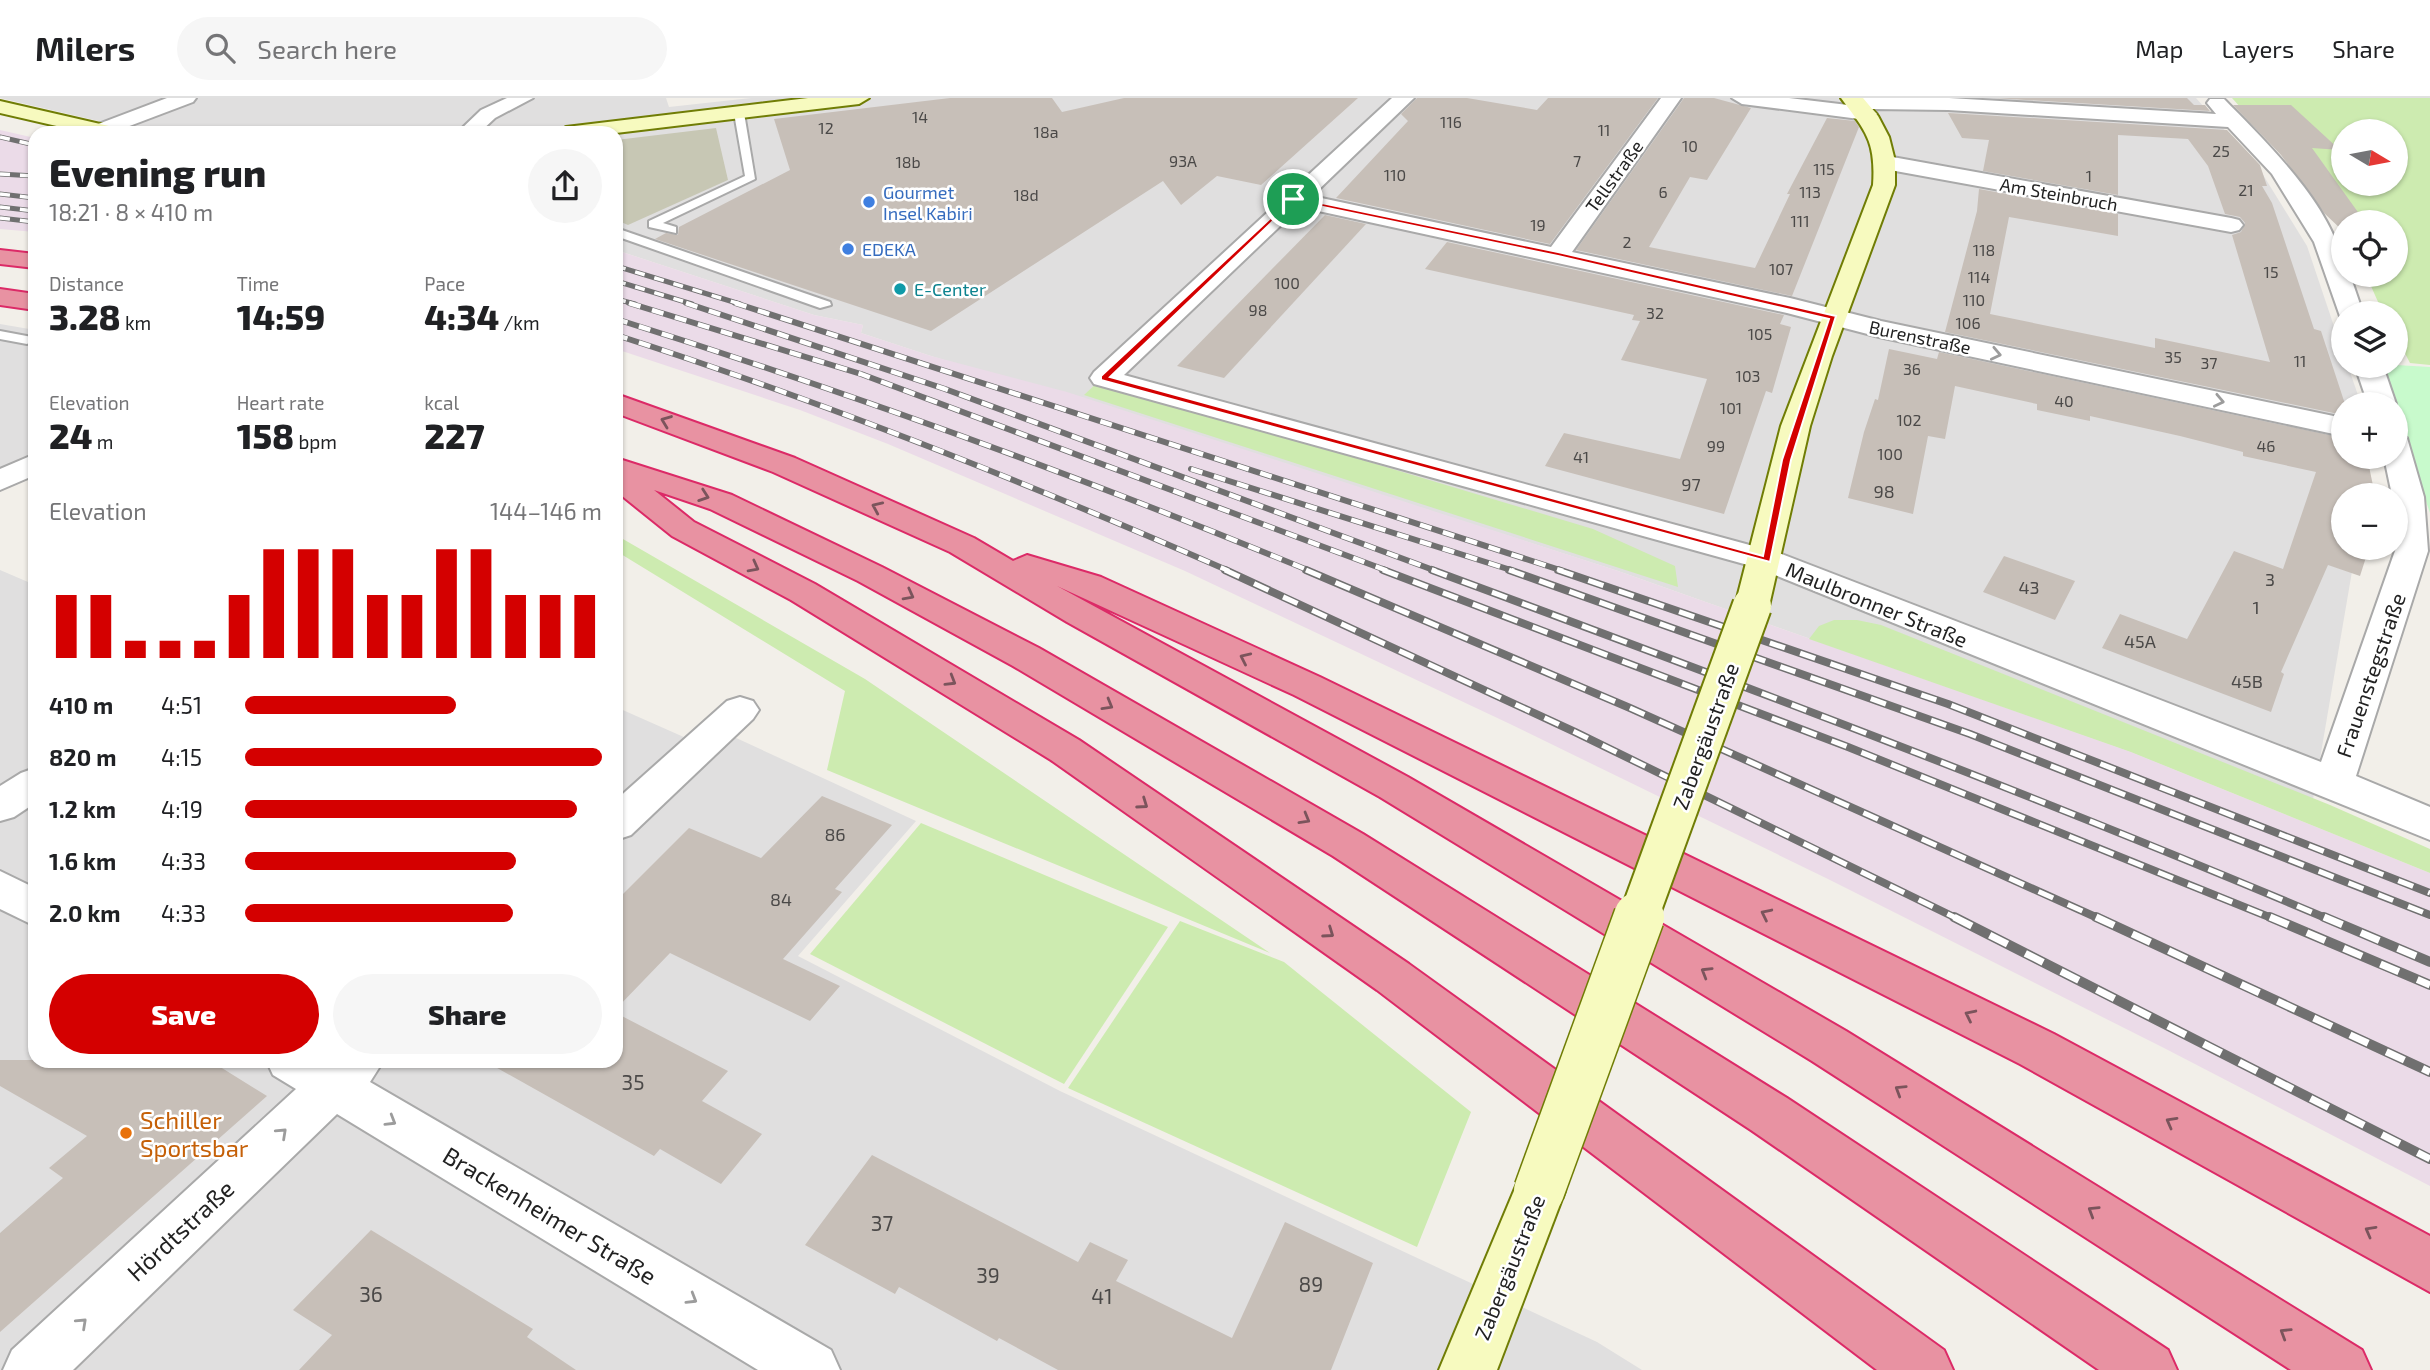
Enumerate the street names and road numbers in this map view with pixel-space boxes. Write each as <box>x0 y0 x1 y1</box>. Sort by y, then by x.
street label: Tellstraße <box>1580 136 1648 216</box>
street label: Am Steinbruch <box>1998 173 2120 215</box>
street label: Burenstraße <box>1867 315 1973 359</box>
street label: Maulbronner Straße <box>1783 556 1971 652</box>
street label: Frauenstegstraße <box>2330 590 2410 760</box>
street label: Zabergäustraße <box>1667 659 1743 813</box>
street label: Brackenheimer Straße <box>438 1140 662 1290</box>
street label: Hördtstraße <box>121 1173 239 1287</box>
street label: Zabergäustraße <box>1469 1191 1549 1343</box>

